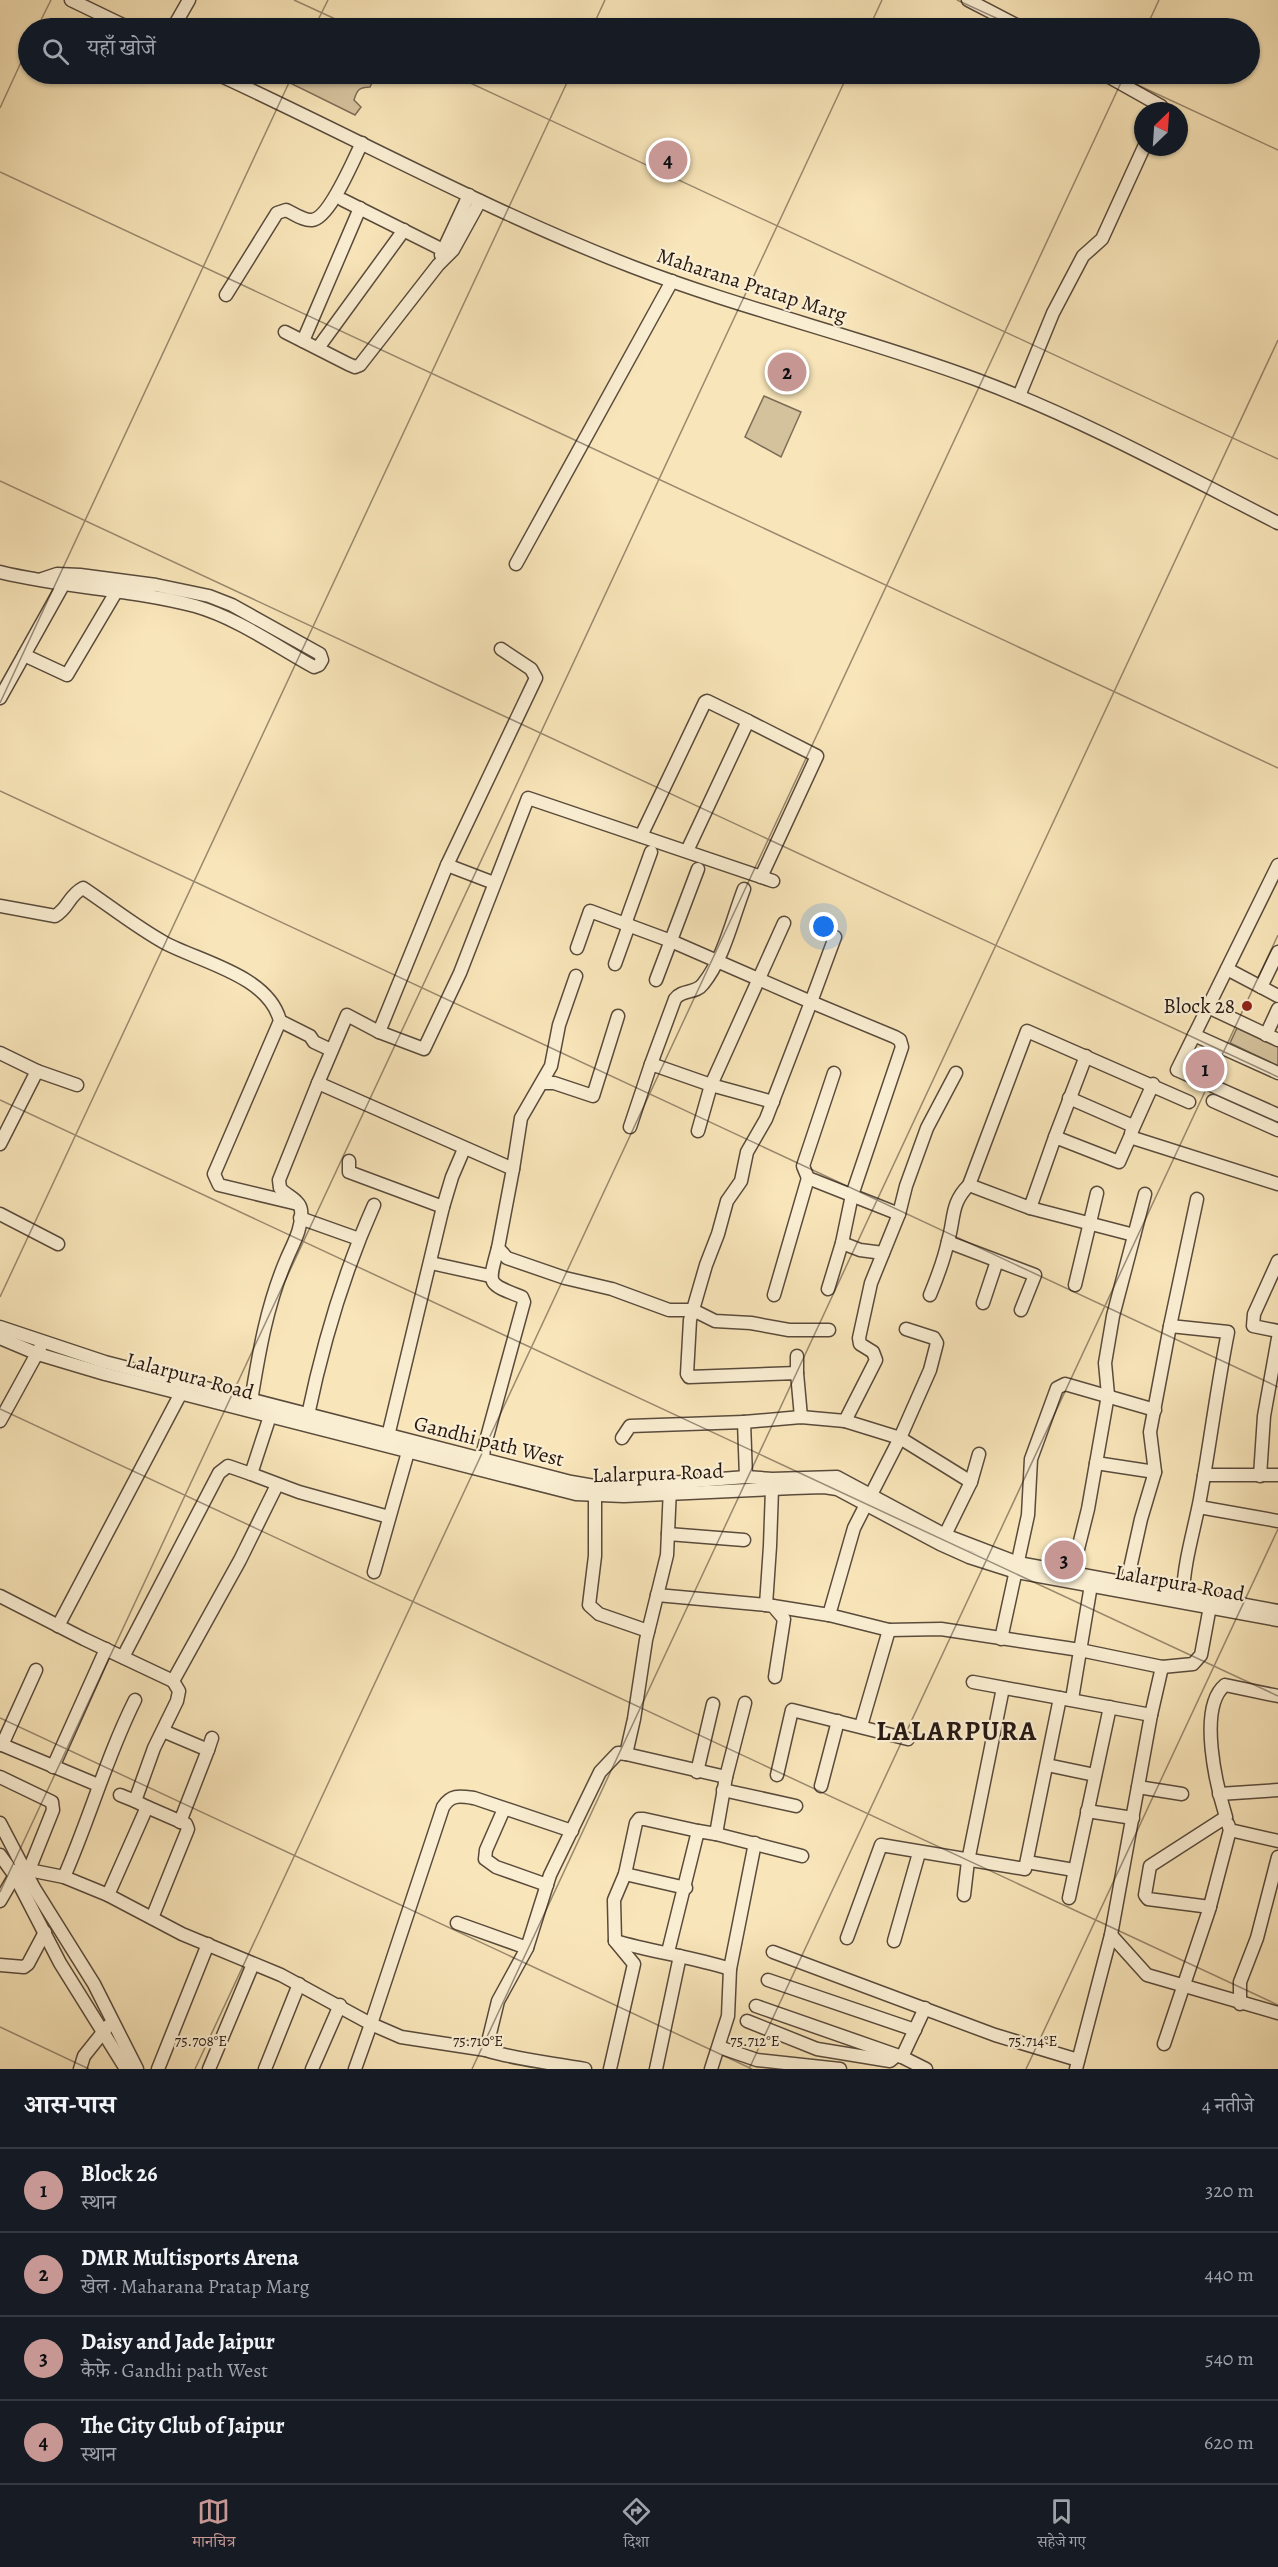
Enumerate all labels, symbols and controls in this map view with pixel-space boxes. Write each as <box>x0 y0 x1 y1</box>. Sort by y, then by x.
search box <box>18 18 1260 84</box>
text: यहाँ खोजें <box>87 33 156 63</box>
icon: search <box>39 35 72 68</box>
north arrow <box>1134 102 1188 156</box>
pin: 4 <box>648 138 688 182</box>
street label: Maharana Pratap Marg <box>653 241 851 329</box>
pin: 2 <box>768 350 806 394</box>
your location <box>809 912 838 941</box>
place label: Block 28 <box>1163 992 1235 1020</box>
marker: Block 28 <box>1240 999 1254 1013</box>
pin: 1 <box>1186 1046 1224 1092</box>
street label: Lalarpura Road <box>123 1345 258 1407</box>
street label: Gandhi path West <box>411 1409 567 1473</box>
street label: Lalarpura Road <box>592 1457 725 1489</box>
pin: 3 <box>1044 1538 1084 1582</box>
street label: Lalarpura Road <box>1113 1558 1248 1608</box>
district label: LALARPURA <box>876 1713 1038 1749</box>
text: 75.708°E <box>175 2031 227 2051</box>
text: 75.710°E <box>453 2031 503 2051</box>
text: 75.712°E <box>730 2031 780 2051</box>
text: 75.714°E <box>1009 2031 1057 2051</box>
text: आस-पास <box>24 2087 116 2122</box>
text: 4 नतीजे <box>1202 2092 1254 2119</box>
text: Block 26 <box>81 2159 157 2189</box>
text: 1 <box>40 2177 47 2204</box>
text: 320 m <box>1205 2177 1254 2204</box>
text: स्थान <box>81 2189 116 2216</box>
text: DMR Multisports Arena <box>81 2243 299 2273</box>
text: 2 <box>39 2261 48 2288</box>
text: 440 m <box>1205 2261 1254 2288</box>
text: खेल · Maharana Pratap Marg <box>81 2273 310 2300</box>
text: Daisy and Jade Jaipur <box>81 2327 275 2357</box>
text: 3 <box>39 2345 48 2372</box>
text: 540 m <box>1205 2345 1254 2372</box>
text: कैफ़े · Gandhi path West <box>81 2357 268 2384</box>
text: The City Club of Jaipur <box>81 2411 285 2441</box>
text: 4 <box>39 2429 48 2456</box>
text: 620 m <box>1204 2429 1254 2456</box>
text: स्थान <box>81 2441 116 2468</box>
tab: मानचित्र <box>192 2495 236 2557</box>
tab: दिशा <box>620 2495 653 2557</box>
tab: सहेजे गए <box>1037 2495 1086 2557</box>

